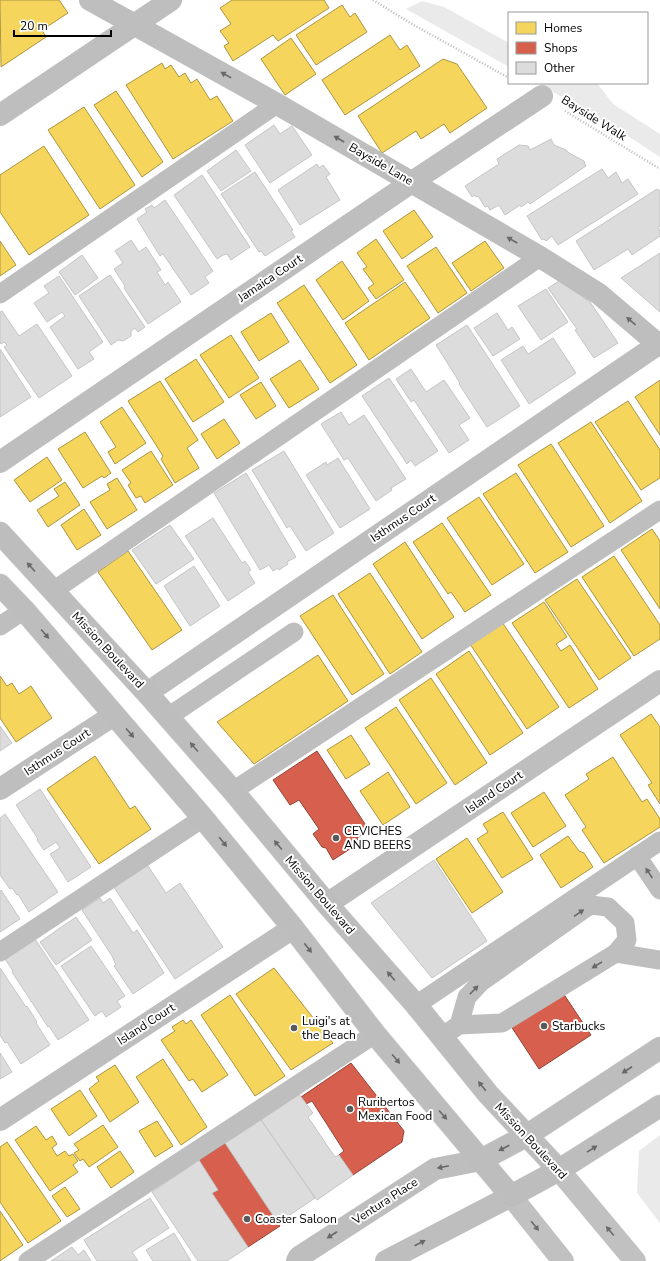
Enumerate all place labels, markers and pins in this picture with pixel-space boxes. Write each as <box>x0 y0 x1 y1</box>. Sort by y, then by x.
place label: CEVICHES AND BEERS <box>344 823 411 853</box>
marker: CEVICHES AND BEERS <box>331 833 341 843</box>
place label: Luigi's at the Beach <box>302 1013 356 1043</box>
place label: Starbucks <box>552 1018 605 1034</box>
marker: Starbucks <box>539 1021 549 1031</box>
marker: Luigi's at the Beach <box>289 1023 299 1033</box>
place label: Ruribertos Mexican Food <box>358 1094 432 1124</box>
marker: Ruribertos Mexican Food <box>345 1104 355 1114</box>
place label: Coaster Saloon <box>255 1211 337 1227</box>
marker: Coaster Saloon <box>242 1214 252 1224</box>

